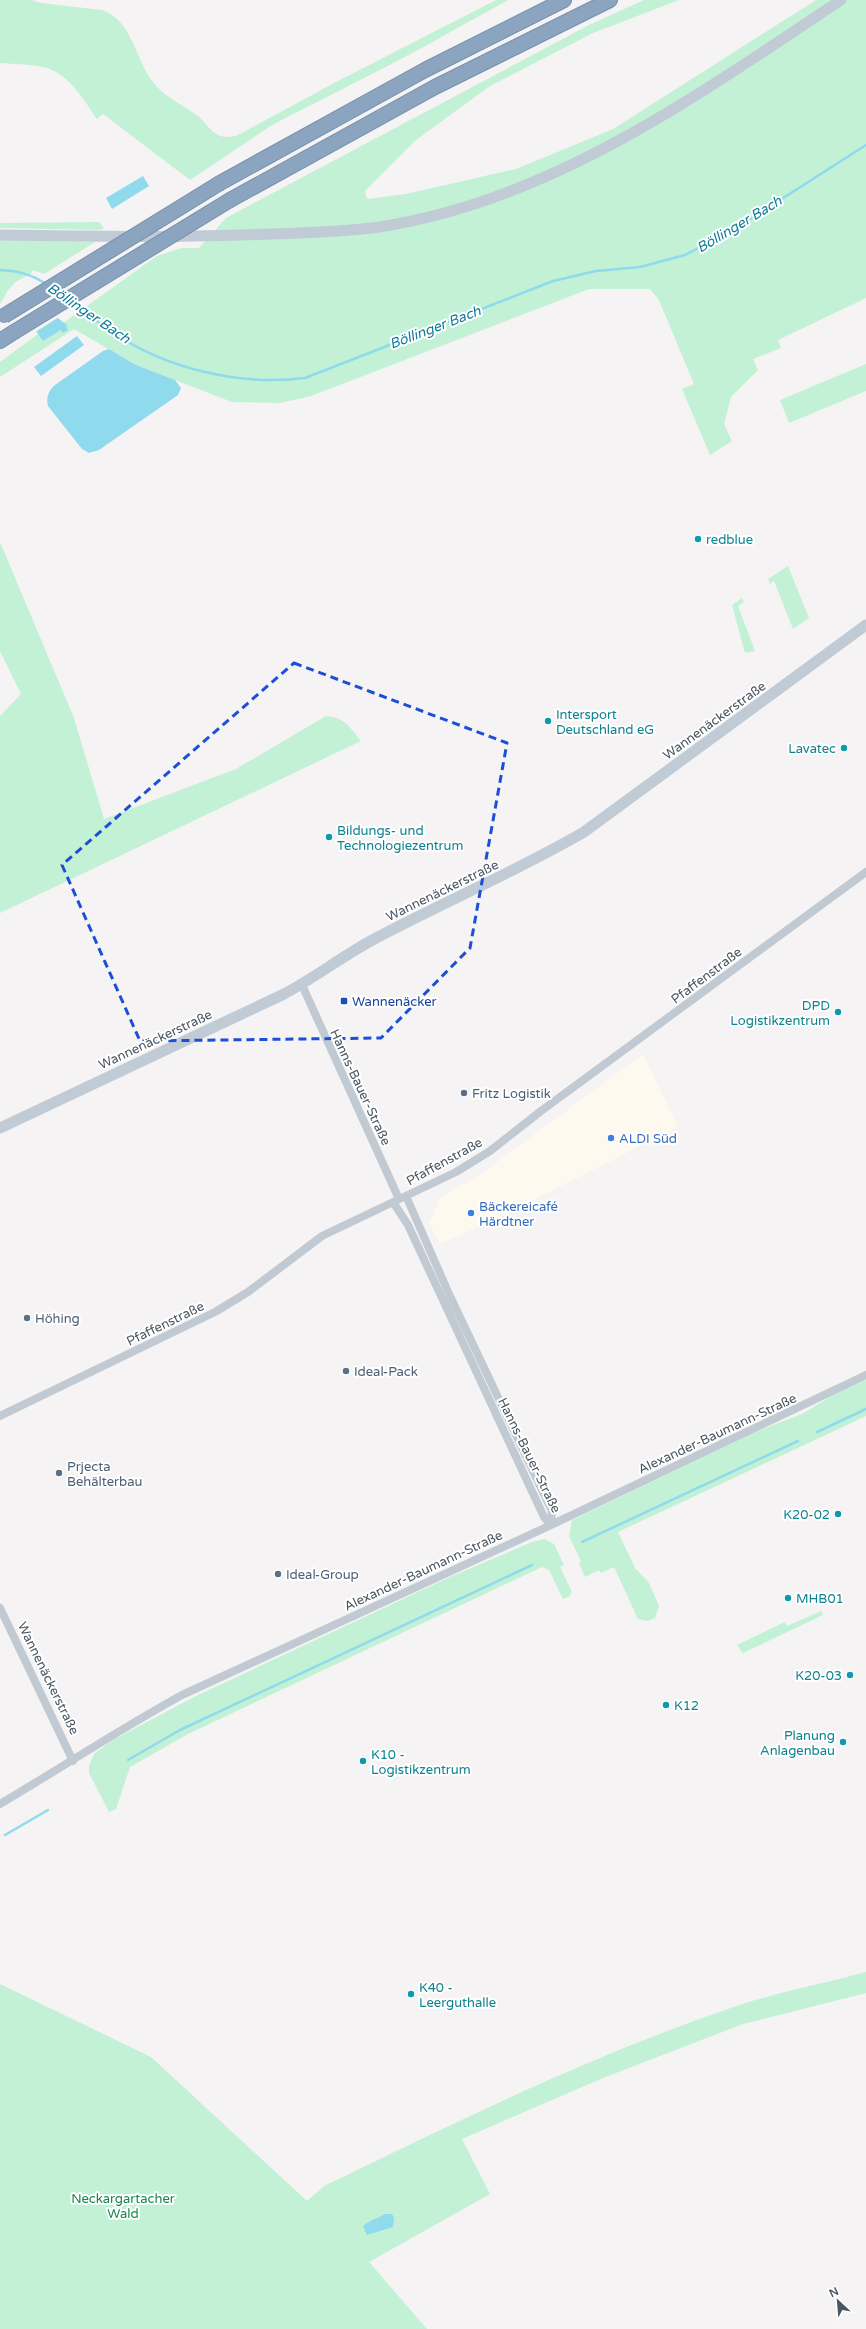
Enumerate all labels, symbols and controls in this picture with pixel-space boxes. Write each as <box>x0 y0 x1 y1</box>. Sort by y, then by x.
water label: Böllinger Bach <box>694 192 785 257</box>
water label: Böllinger Bach <box>44 279 134 348</box>
water label: Böllinger Bach <box>387 302 484 353</box>
place label: redblue <box>706 532 753 548</box>
marker: redblue <box>693 534 703 544</box>
street label: Wannenäckerstraße <box>660 678 769 764</box>
place label: Intersport Deutschland eG <box>556 707 654 738</box>
marker: Intersport Deutschland eG <box>543 716 553 726</box>
place label: Lavatec <box>788 741 836 757</box>
marker: Lavatec <box>839 743 849 753</box>
place label: Bildungs- und Technologiezentrum <box>337 823 463 854</box>
marker: Bildungs- und Technologiezentrum <box>324 832 334 842</box>
street label: Wannenäckerstraße <box>384 857 501 925</box>
street label: Pfaffenstraße <box>668 944 745 1008</box>
place label: Wannenäcker <box>352 994 437 1010</box>
marker: Wannenäcker <box>339 996 349 1006</box>
place label: DPD Logistikzentrum <box>730 998 830 1029</box>
street label: Wannenäckerstraße <box>96 1007 215 1073</box>
marker: DPD Logistikzentrum <box>833 1007 843 1017</box>
street label: Hanns-Bauer-Straße <box>326 1027 394 1148</box>
place label: Fritz Logistik <box>472 1086 551 1102</box>
marker: Fritz Logistik <box>459 1088 469 1098</box>
place label: ALDI Süd <box>619 1131 677 1147</box>
marker: ALDI Süd <box>606 1133 616 1143</box>
street label: Pfaffenstraße <box>404 1134 485 1189</box>
place label: Bäckereicafé Härdtner <box>479 1199 558 1230</box>
marker: Bäckereicafé Härdtner <box>466 1208 476 1218</box>
street label: Pfaffenstraße <box>124 1298 207 1350</box>
place label: Höhing <box>35 1311 80 1327</box>
marker: Höhing <box>22 1313 32 1323</box>
place label: Ideal-Pack <box>354 1364 418 1380</box>
marker: Ideal-Pack <box>341 1366 351 1376</box>
street label: Alexander-Baumann-Straße <box>636 1390 799 1478</box>
street label: Hanns-Bauer-Straße <box>494 1395 564 1516</box>
place label: Prjecta Behälterbau <box>67 1459 142 1490</box>
marker: Prjecta Behälterbau <box>54 1468 64 1478</box>
place label: K20-02 <box>783 1507 830 1523</box>
marker: K20-02 <box>833 1509 843 1519</box>
street label: Alexander-Baumann-Straße <box>342 1527 505 1615</box>
place label: Ideal-Group <box>286 1567 359 1583</box>
marker: Ideal-Group <box>273 1569 283 1579</box>
place label: MHB01 <box>796 1591 844 1607</box>
marker: MHB01 <box>783 1593 793 1603</box>
street label: Wannenäckerstraße <box>14 1620 82 1737</box>
place label: K20-03 <box>795 1668 842 1684</box>
marker: K20-03 <box>845 1670 855 1680</box>
place label: K12 <box>674 1698 699 1714</box>
marker: K12 <box>661 1700 671 1710</box>
place label: Planung Anlagenbau <box>760 1728 835 1759</box>
marker: Planung Anlagenbau <box>838 1737 848 1747</box>
place label: K10 - Logistikzentrum <box>371 1747 471 1778</box>
marker: K10 - Logistikzentrum <box>358 1756 368 1766</box>
place label: K40 - Leerguthalle <box>419 1980 496 2011</box>
marker: K40 - Leerguthalle <box>406 1989 416 1999</box>
park label: Neckargartacher Wald <box>71 2191 175 2222</box>
north arrow <box>818 2281 858 2321</box>
text: N <box>827 2285 841 2300</box>

